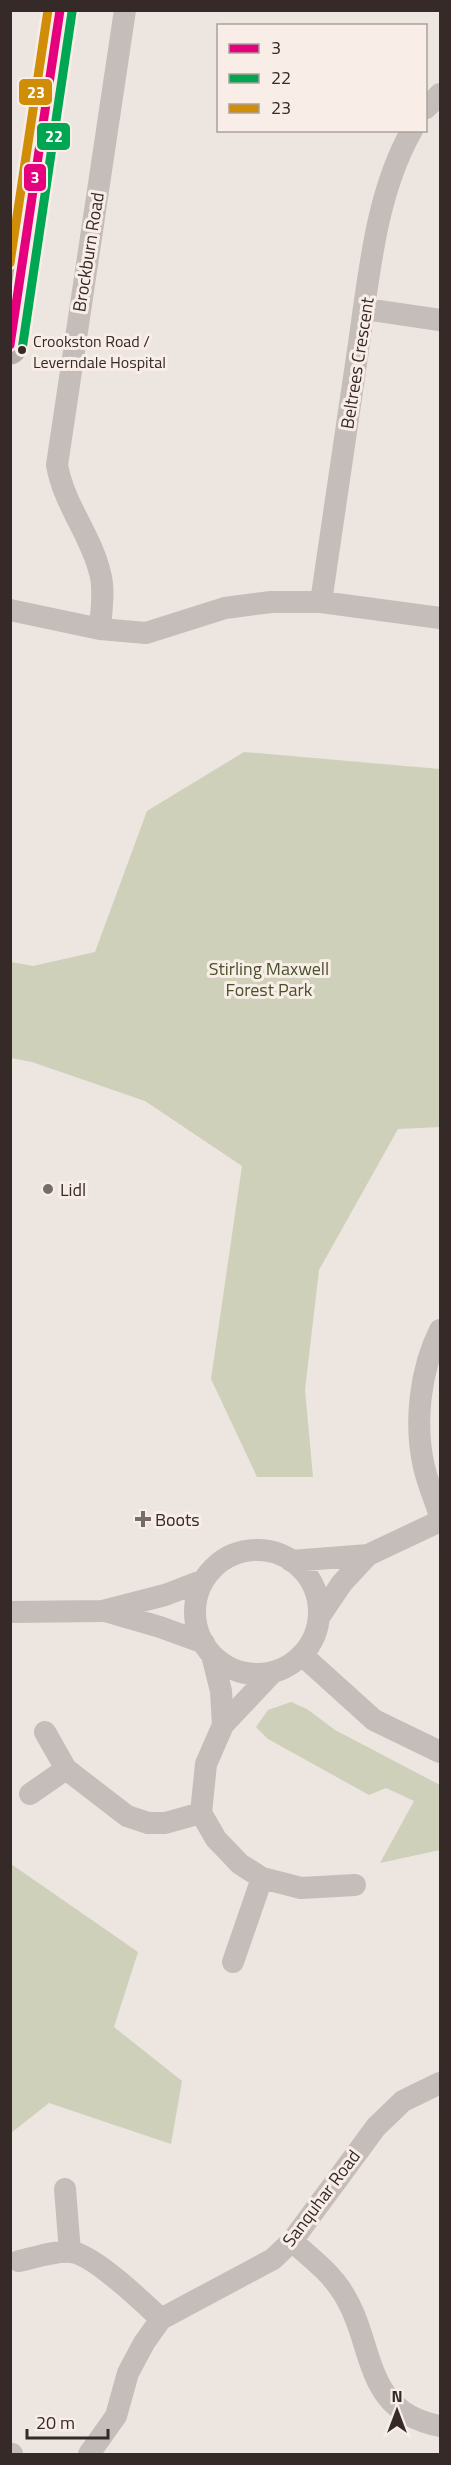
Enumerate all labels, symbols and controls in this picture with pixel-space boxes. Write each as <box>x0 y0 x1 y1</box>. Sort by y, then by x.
legend <box>217 24 427 132</box>
text: 3 <box>271 34 281 61</box>
text: 22 <box>271 64 291 91</box>
line badge: 23 <box>18 78 53 106</box>
text: 23 <box>27 80 45 104</box>
text: 23 <box>271 94 291 121</box>
line badge: 22 <box>36 122 71 151</box>
text: 22 <box>45 124 63 148</box>
line badge: 3 <box>23 163 47 192</box>
text: 3 <box>31 165 39 189</box>
street label: Brockburn Road <box>65 190 111 314</box>
street label: Beltrees Crescent <box>333 294 381 431</box>
place label: Crookston Road / Leverndale Hospital <box>33 329 166 374</box>
marker: Crookston Road / Leverndale Hospital <box>16 344 28 356</box>
park label: Stirling Maxwell Forest Park <box>209 955 329 1003</box>
place label: Lidl <box>60 1176 86 1203</box>
marker: Lidl <box>41 1182 55 1196</box>
place label: Boots <box>155 1506 200 1533</box>
marker: Boots <box>136 1512 150 1526</box>
street label: Sanquhar Road <box>276 2144 366 2252</box>
north arrow <box>367 2381 427 2441</box>
text: N <box>391 2384 403 2408</box>
scale bar <box>27 2402 108 2440</box>
text: 20 m <box>36 2409 75 2436</box>

